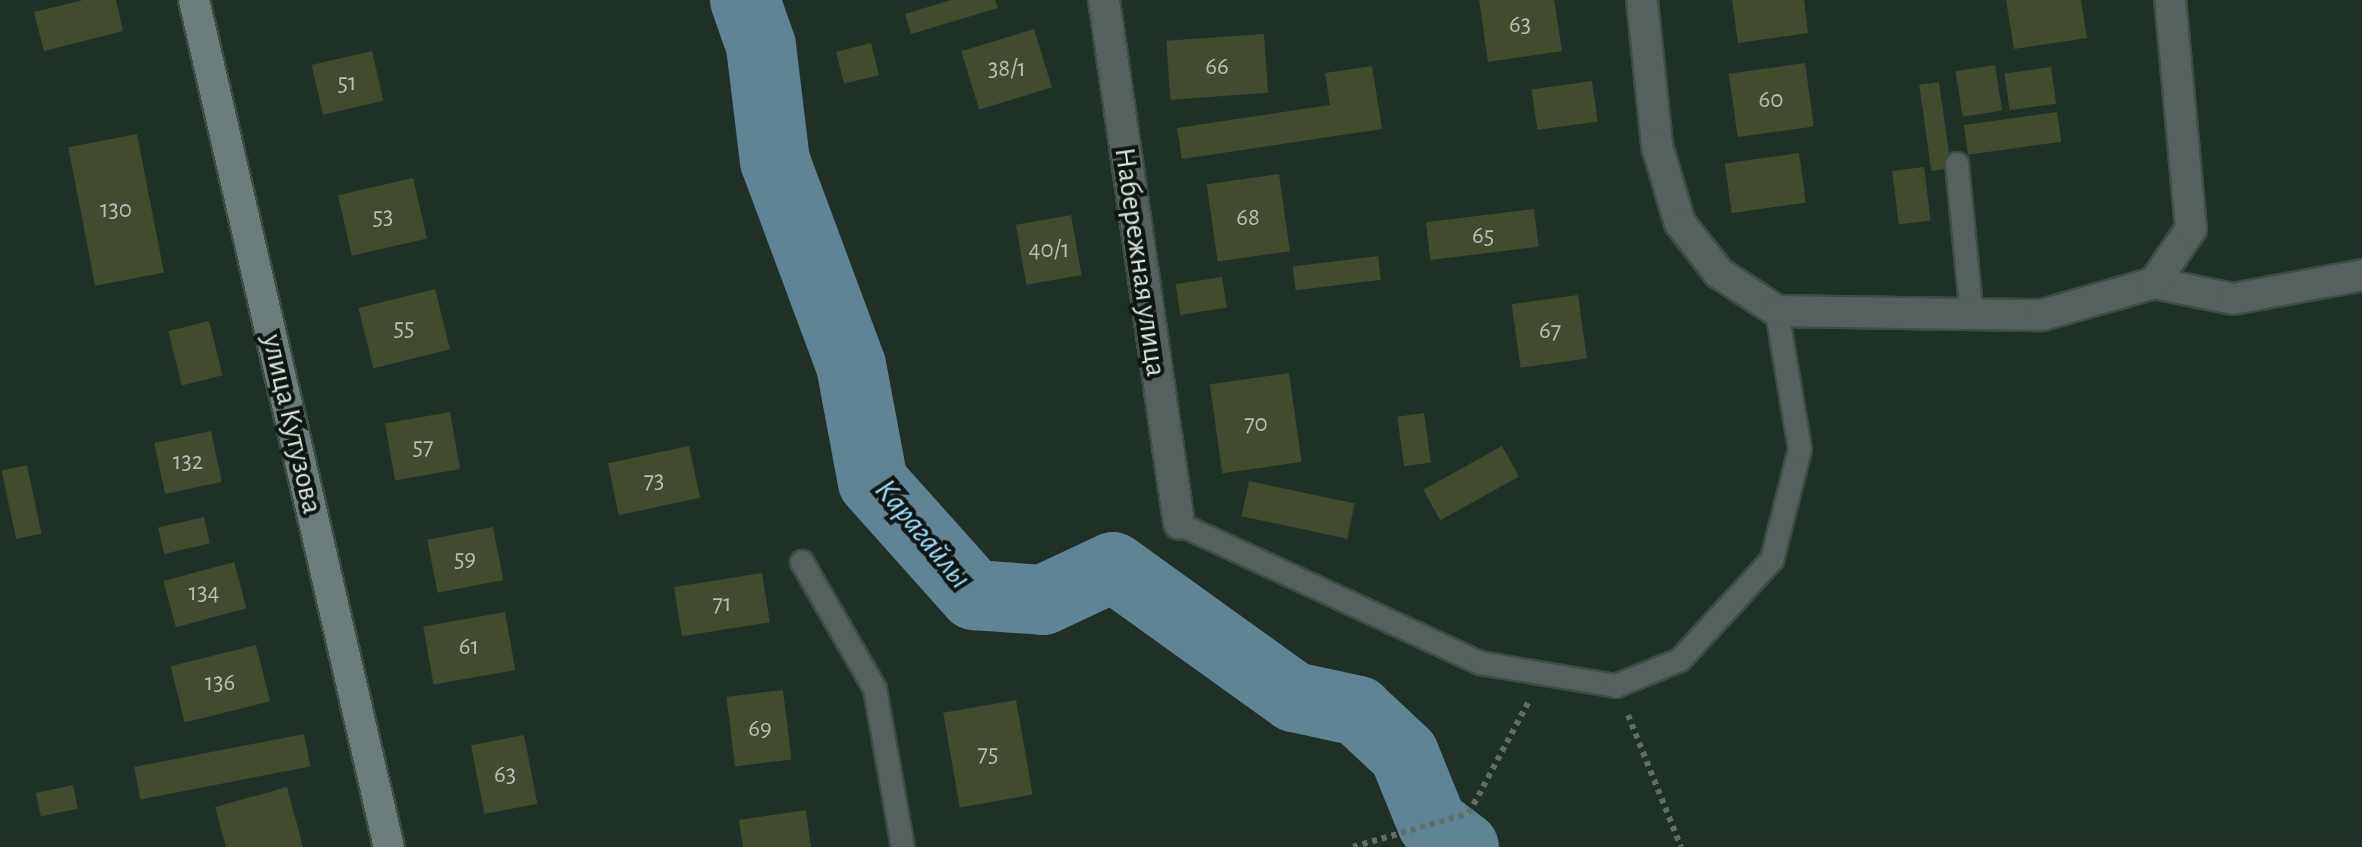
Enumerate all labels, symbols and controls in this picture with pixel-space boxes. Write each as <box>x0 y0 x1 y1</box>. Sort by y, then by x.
house number: 63 <box>1509 10 1531 40</box>
house number: 66 <box>1205 52 1229 82</box>
house number: 38/1 <box>988 54 1026 84</box>
house number: 51 <box>337 68 357 98</box>
house number: 60 <box>1759 85 1783 115</box>
street label: Набережная улица <box>1106 145 1174 379</box>
house number: 130 <box>100 195 132 225</box>
house number: 53 <box>373 202 393 232</box>
house number: 68 <box>1236 203 1260 233</box>
house number: 65 <box>1472 221 1494 251</box>
house number: 40/1 <box>1029 235 1069 265</box>
house number: 55 <box>394 313 414 343</box>
house number: 67 <box>1539 316 1561 346</box>
street label: улица Кутузова <box>254 331 330 517</box>
house number: 70 <box>1244 409 1268 439</box>
house number: 57 <box>413 432 433 462</box>
house number: 132 <box>173 447 203 477</box>
house number: 73 <box>644 466 664 496</box>
water label: Карагайлы <box>866 472 980 596</box>
house number: 59 <box>454 544 476 574</box>
house number: 134 <box>189 578 219 608</box>
house number: 71 <box>712 589 732 619</box>
house number: 61 <box>459 632 479 662</box>
house number: 136 <box>205 668 235 698</box>
house number: 69 <box>748 714 772 744</box>
house number: 75 <box>978 739 998 769</box>
house number: 63 <box>494 760 516 790</box>

